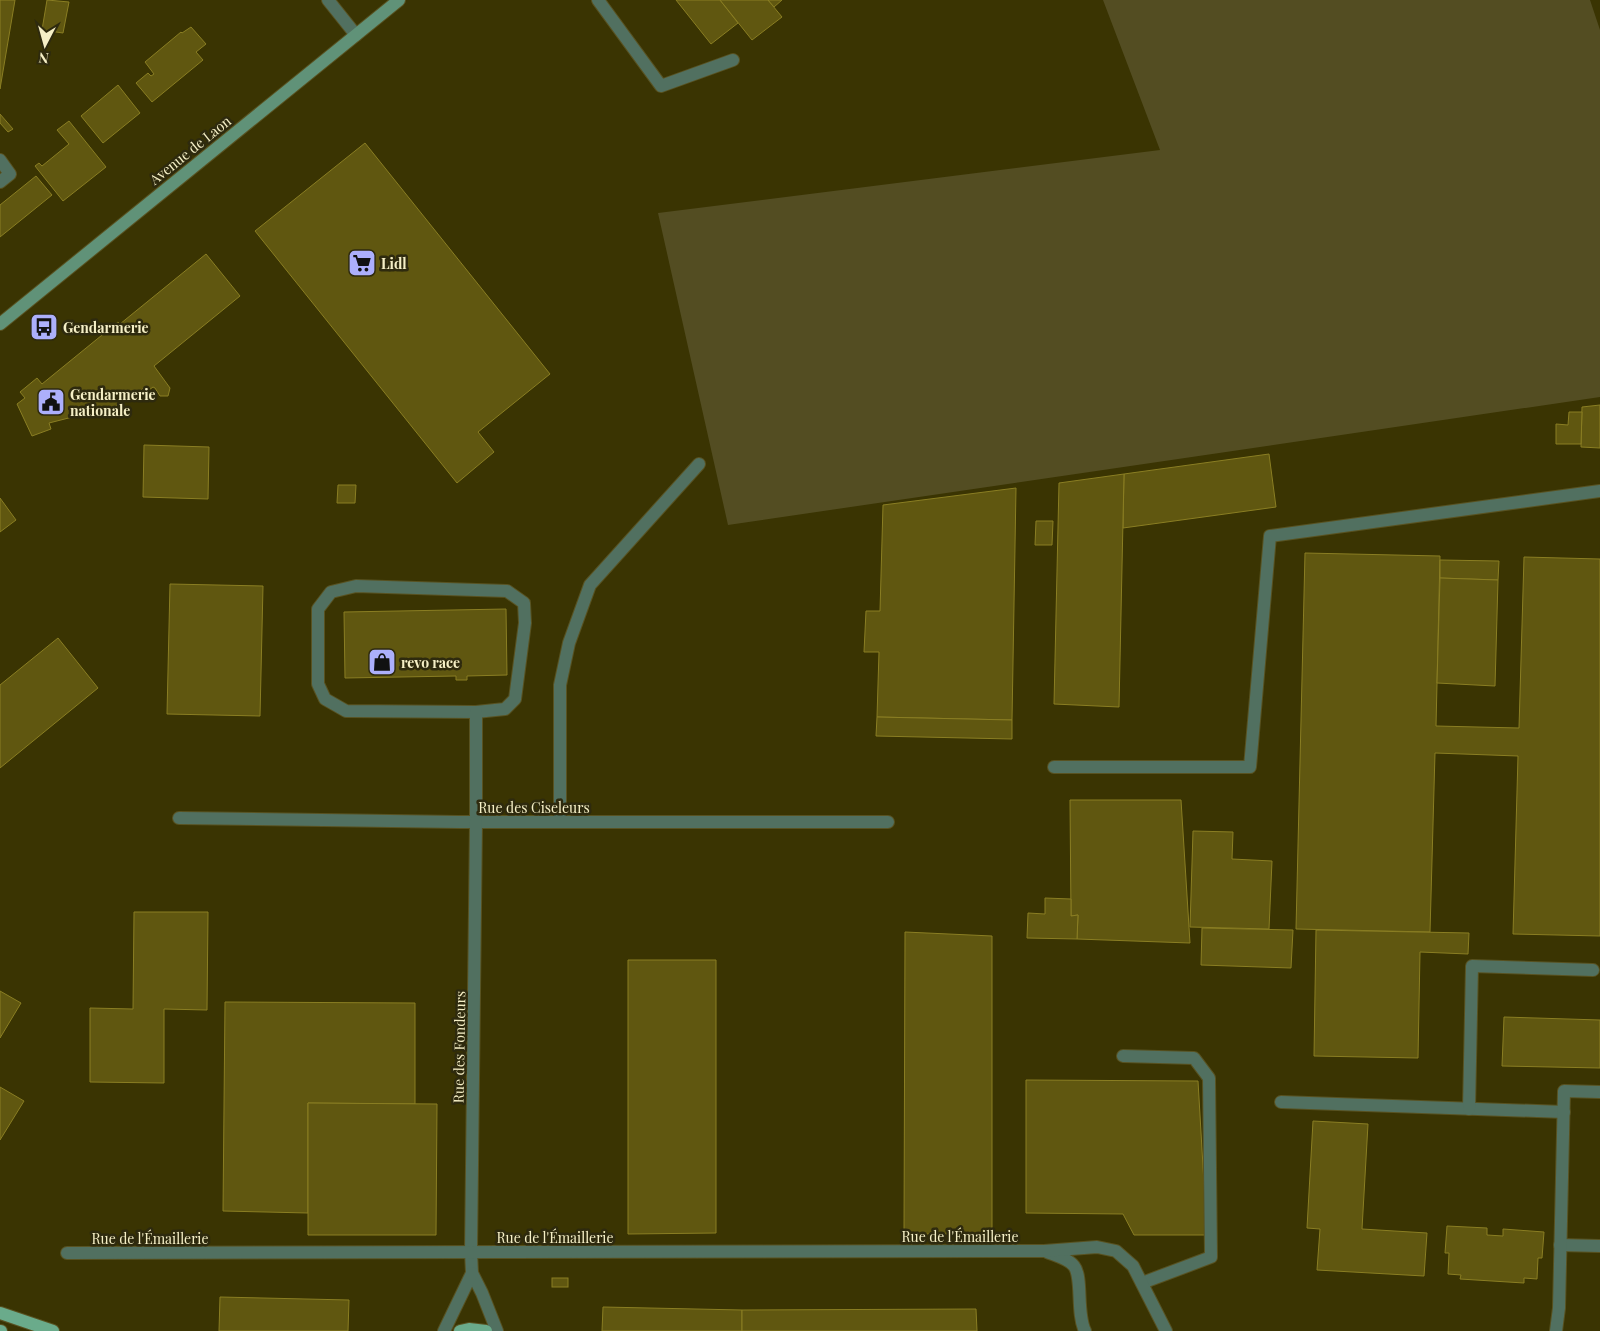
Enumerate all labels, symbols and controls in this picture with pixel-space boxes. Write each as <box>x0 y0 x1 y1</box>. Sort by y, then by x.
north arrow <box>20 20 70 70</box>
text: N <box>38 48 50 68</box>
street label: Avenue de Laon <box>145 111 235 189</box>
supermarket icon: Lidl <box>347 248 377 278</box>
place label: Lidl <box>381 254 407 273</box>
bus stop icon: Gendarmerie <box>29 312 59 342</box>
place label: Gendarmerie <box>63 318 149 337</box>
place label: Gendarmerie nationale <box>70 385 156 420</box>
public building icon: Gendarmerie nationale <box>36 387 66 417</box>
shop icon: revo race <box>367 647 397 677</box>
place label: revo race <box>401 653 460 672</box>
street label: Rue des Ciseleurs <box>478 798 590 817</box>
street label: Rue des Fondeurs <box>449 991 469 1103</box>
street label: Rue de l'Émaillerie <box>901 1227 1019 1246</box>
street label: Rue de l'Émaillerie <box>496 1228 614 1247</box>
street label: Rue de l'Émaillerie <box>91 1229 209 1248</box>

